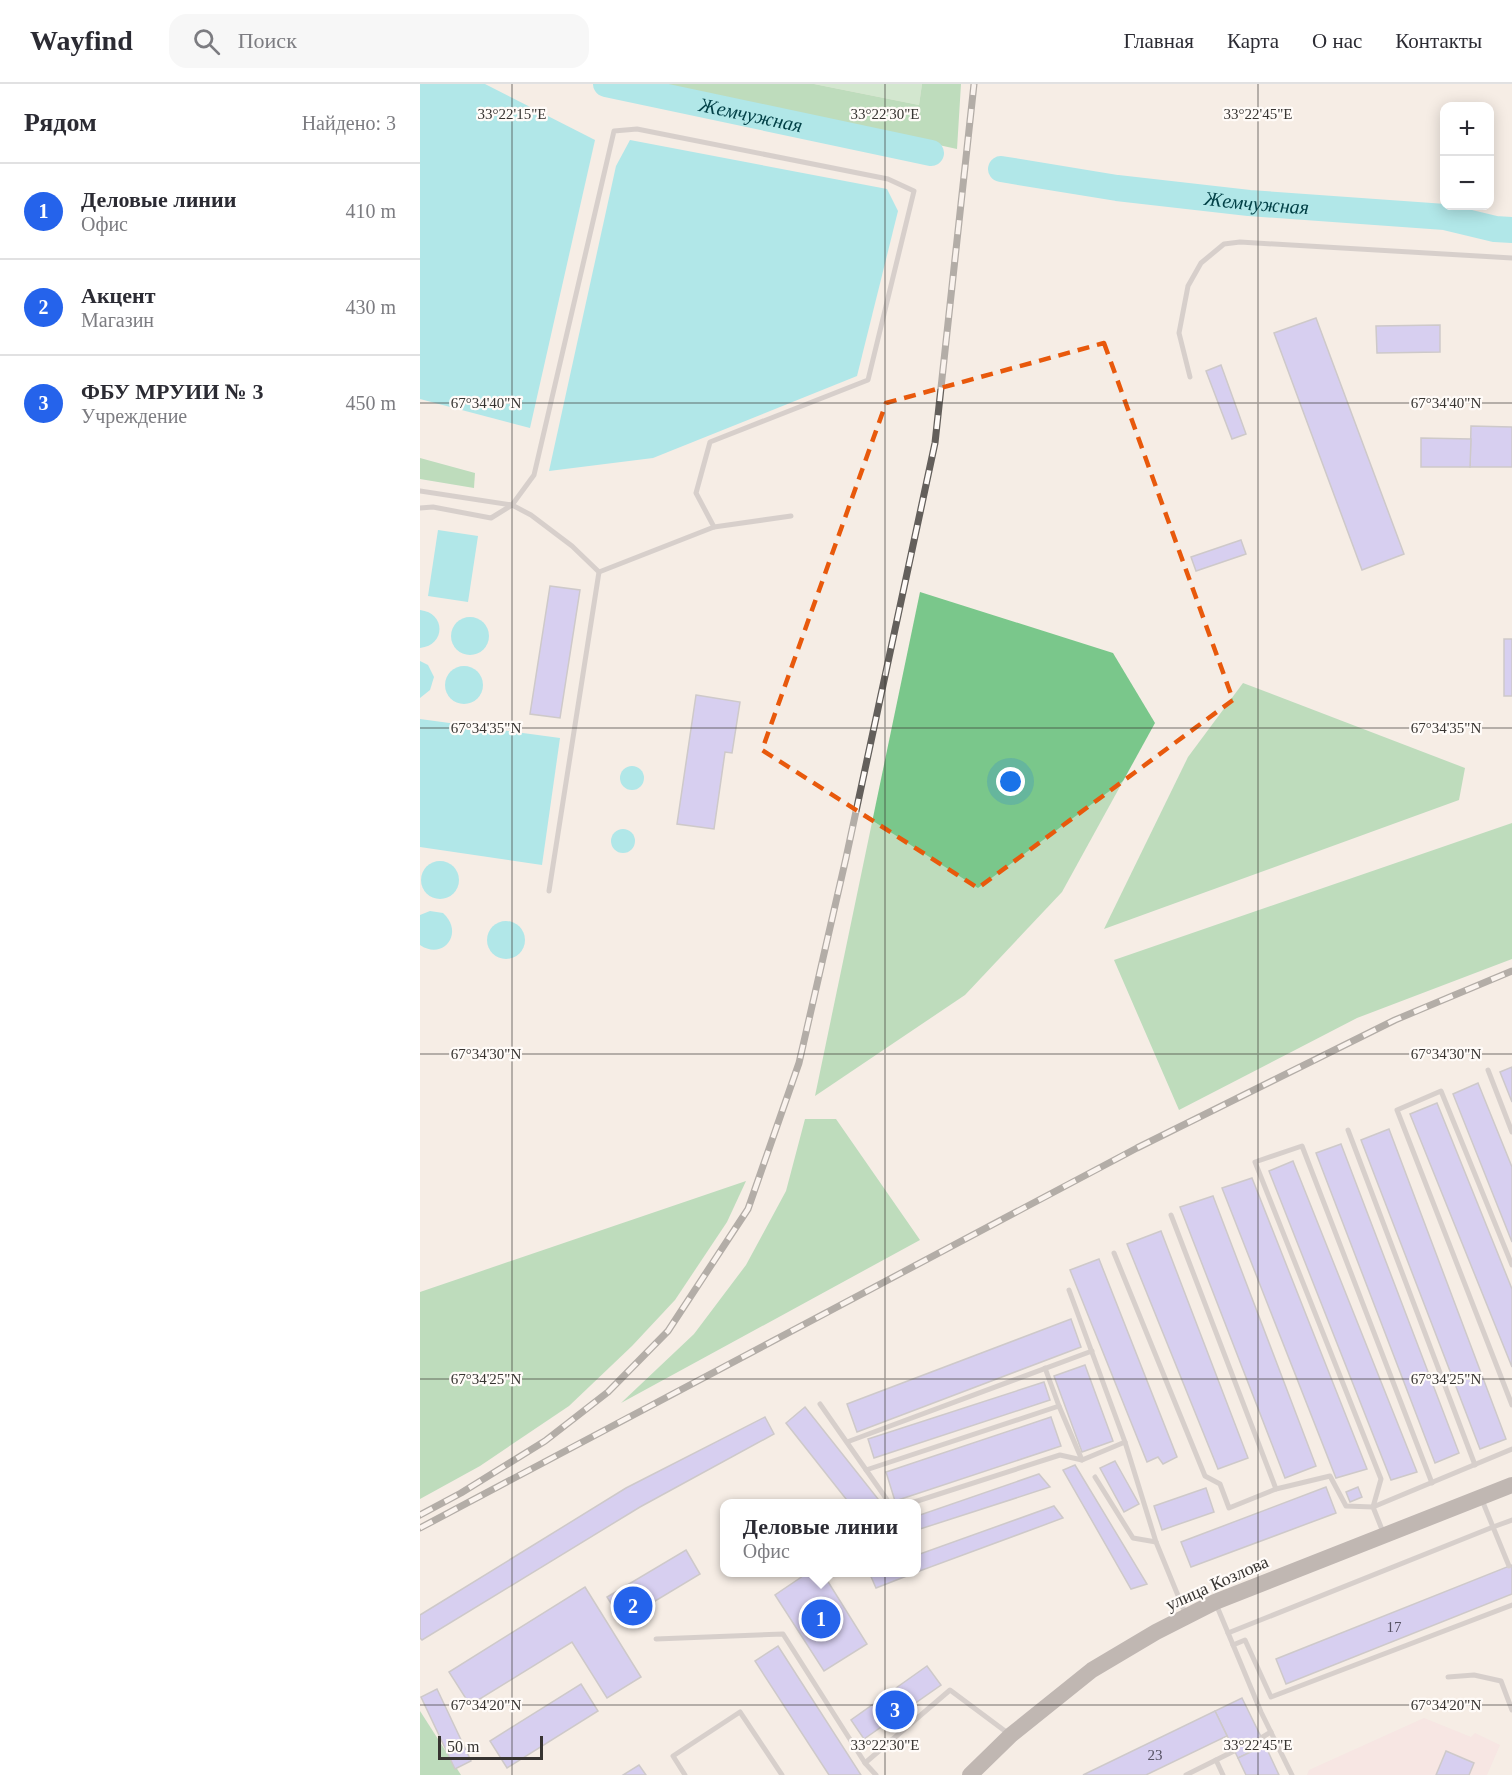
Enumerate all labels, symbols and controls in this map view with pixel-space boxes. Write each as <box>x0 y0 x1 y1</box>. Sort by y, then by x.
search box <box>169 14 589 68</box>
text: Wayfind <box>30 25 133 56</box>
icon: search <box>190 25 223 58</box>
text: Поиск <box>238 28 297 53</box>
text: Главная <box>1124 29 1194 53</box>
text: Карта <box>1227 29 1279 53</box>
text: О нас <box>1312 29 1362 53</box>
text: Контакты <box>1395 29 1482 53</box>
water label: Жемчужная <box>696 93 805 136</box>
map controls <box>1440 102 1494 210</box>
button: + <box>1440 102 1494 156</box>
text: 33°22'15"E <box>478 106 547 122</box>
text: 33°22'30"E <box>851 106 920 122</box>
text: 33°22'45"E <box>1224 106 1293 122</box>
text: Рядом <box>24 108 97 137</box>
text: Найдено: 3 <box>302 112 396 134</box>
button: − <box>1440 156 1494 210</box>
text: Деловые линии <box>81 187 236 212</box>
water label: Жемчужная <box>1202 187 1310 218</box>
text: 1 <box>39 200 49 222</box>
text: 410 m <box>345 200 396 222</box>
text: Офис <box>81 213 128 235</box>
text: Акцент <box>81 283 156 308</box>
text: 2 <box>39 296 49 318</box>
text: 430 m <box>345 296 396 318</box>
text: Магазин <box>81 309 154 331</box>
text: ФБУ МРУИИ № 3 <box>81 379 263 404</box>
text: 3 <box>39 392 49 414</box>
text: 450 m <box>345 392 396 414</box>
text: 67°34'40"N <box>451 395 521 411</box>
text: 67°34'40"N <box>1411 395 1481 411</box>
text: Учреждение <box>81 405 187 427</box>
text: 67°34'35"N <box>451 720 521 736</box>
text: 67°34'35"N <box>1411 720 1481 736</box>
your location <box>996 767 1025 796</box>
text: 67°34'30"N <box>451 1046 521 1062</box>
text: 67°34'30"N <box>1411 1046 1481 1062</box>
text: 67°34'25"N <box>451 1371 521 1387</box>
text: 67°34'25"N <box>1411 1371 1481 1387</box>
popup <box>720 1499 921 1577</box>
text: Деловые линии <box>743 1514 898 1539</box>
text: Офис <box>743 1540 790 1562</box>
street label: улица Козлова <box>1163 1551 1272 1615</box>
pin: 2 <box>614 1584 652 1628</box>
pin: 1 <box>802 1596 840 1642</box>
house number: 17 <box>1387 1619 1402 1635</box>
pin: 3 <box>876 1688 914 1732</box>
text: 67°34'20"N <box>451 1697 521 1713</box>
text: 67°34'20"N <box>1411 1697 1481 1713</box>
scale bar <box>438 1733 543 1760</box>
text: 33°22'30"E <box>851 1737 920 1753</box>
text: 33°22'45"E <box>1224 1737 1293 1753</box>
text: 50 m <box>447 1738 479 1755</box>
house number: 23 <box>1148 1747 1163 1763</box>

